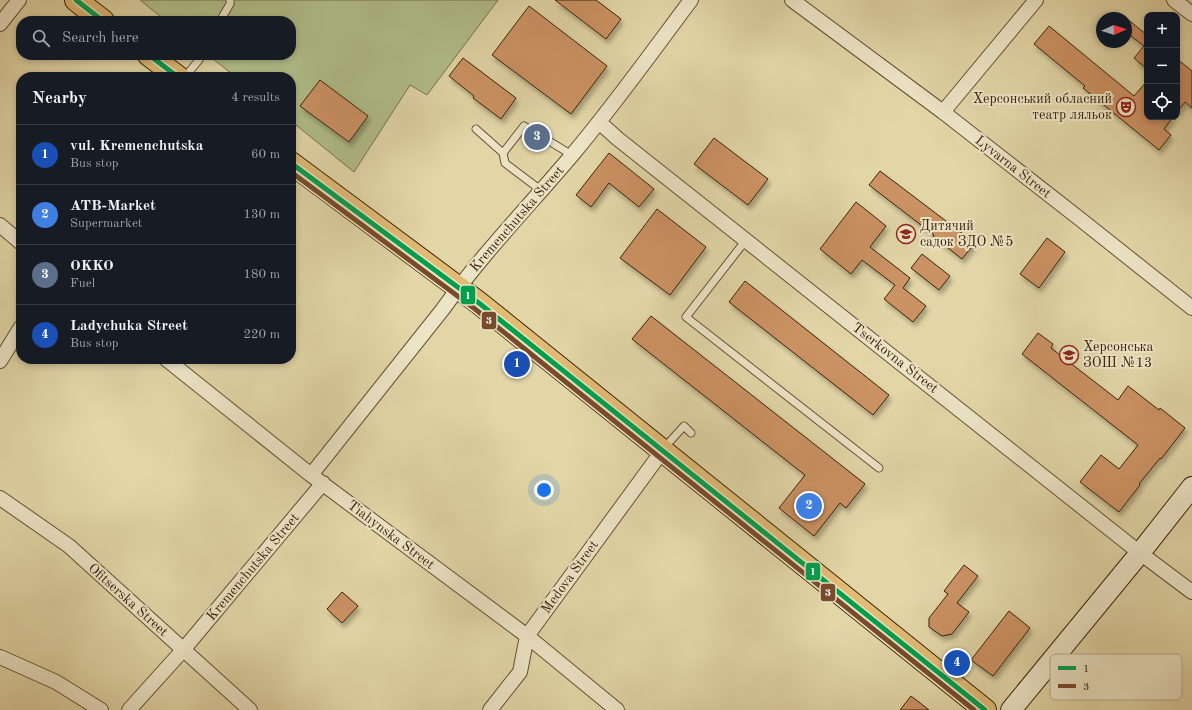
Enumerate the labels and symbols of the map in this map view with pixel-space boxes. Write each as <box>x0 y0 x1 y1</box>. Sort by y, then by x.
north arrow <box>1096 12 1132 48</box>
place label: Херсонський обласний театр ляльок <box>973 92 1112 122</box>
theatre icon: Херсонський обласний театр ляльок <box>1115 96 1137 118</box>
pin: 3 <box>524 122 550 152</box>
street label: Lyvarna Street <box>972 133 1054 201</box>
street label: Kremenchutska Street <box>467 163 567 275</box>
place label: Дитячий садок ЗДО №5 <box>920 219 1013 249</box>
school or university icon: Дитячий садок ЗДО №5 <box>895 223 917 245</box>
line badge: 1 <box>460 285 476 305</box>
text: 1 <box>465 291 471 302</box>
line badge: 3 <box>481 311 497 330</box>
text: 3 <box>486 316 492 327</box>
street label: Tserkovna Street <box>849 320 941 396</box>
place label: Херсонська ЗОШ №13 <box>1083 340 1153 370</box>
school or university icon: Херсонська ЗОШ №13 <box>1058 344 1080 366</box>
pin: 1 <box>504 349 530 379</box>
your location <box>534 480 554 500</box>
pin: 2 <box>796 491 822 521</box>
street label: Tiahynska Street <box>345 498 437 572</box>
street label: Kremenchutska Street <box>204 511 302 623</box>
street label: Medova Street <box>539 538 601 616</box>
street label: Ofitserska Street <box>86 561 171 639</box>
line badge: 1 <box>805 562 821 581</box>
text: 1 <box>810 567 816 578</box>
line badge: 3 <box>820 583 836 602</box>
text: 3 <box>825 588 831 599</box>
pin: 4 <box>944 648 970 678</box>
legend <box>1050 654 1182 700</box>
text: 1 <box>1083 664 1089 675</box>
text: 3 <box>1083 682 1089 693</box>

